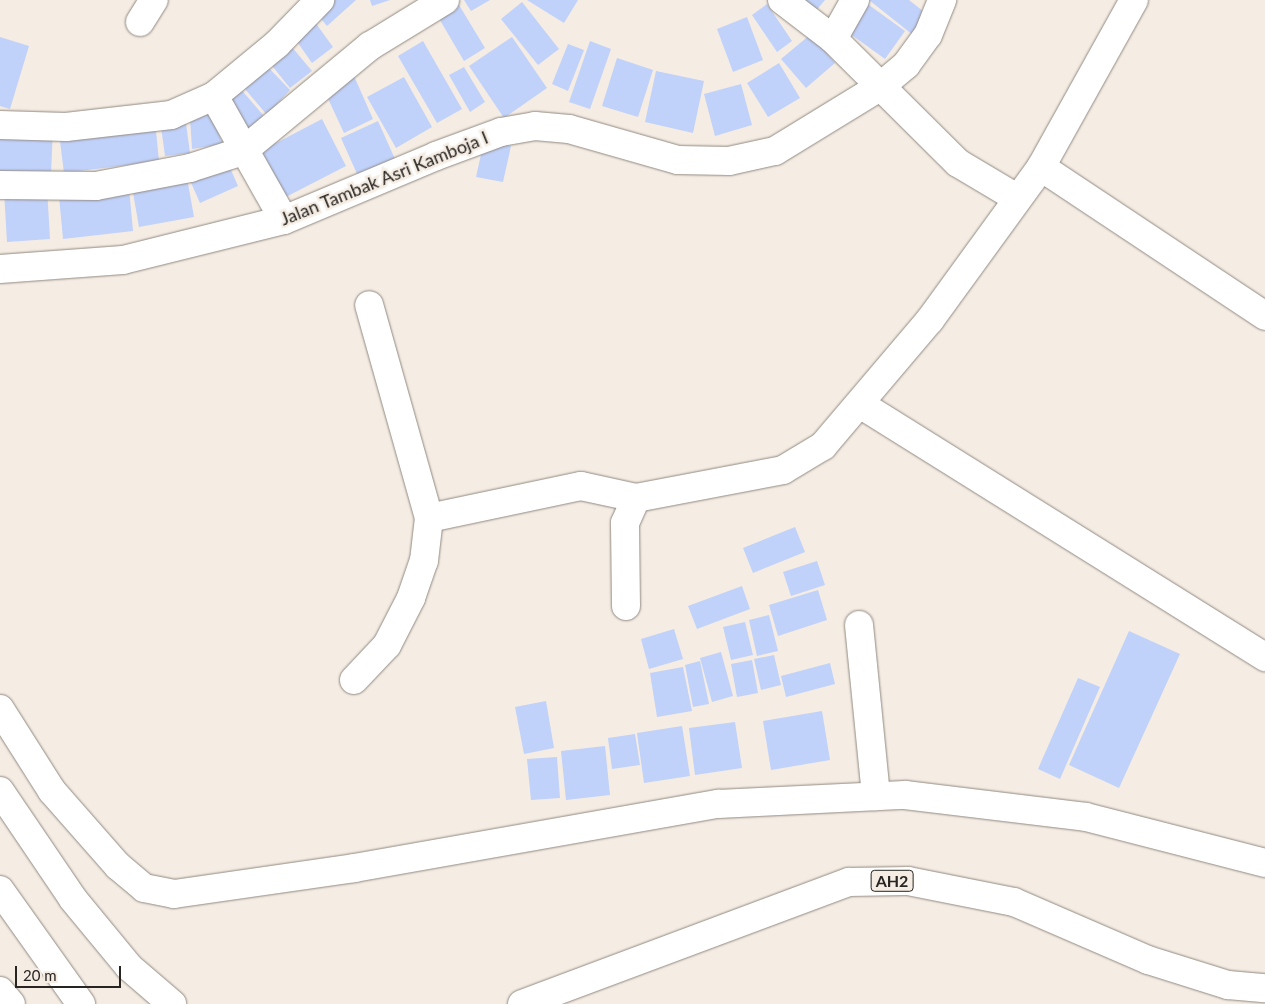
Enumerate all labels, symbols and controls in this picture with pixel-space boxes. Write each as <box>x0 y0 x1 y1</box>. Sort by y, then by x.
street label: Jalan Tambak Asri Kamboja I <box>276 126 492 230</box>
road number: AH2 <box>870 868 914 894</box>
scale bar <box>18 956 124 988</box>
text: 20 m <box>23 966 57 984</box>

